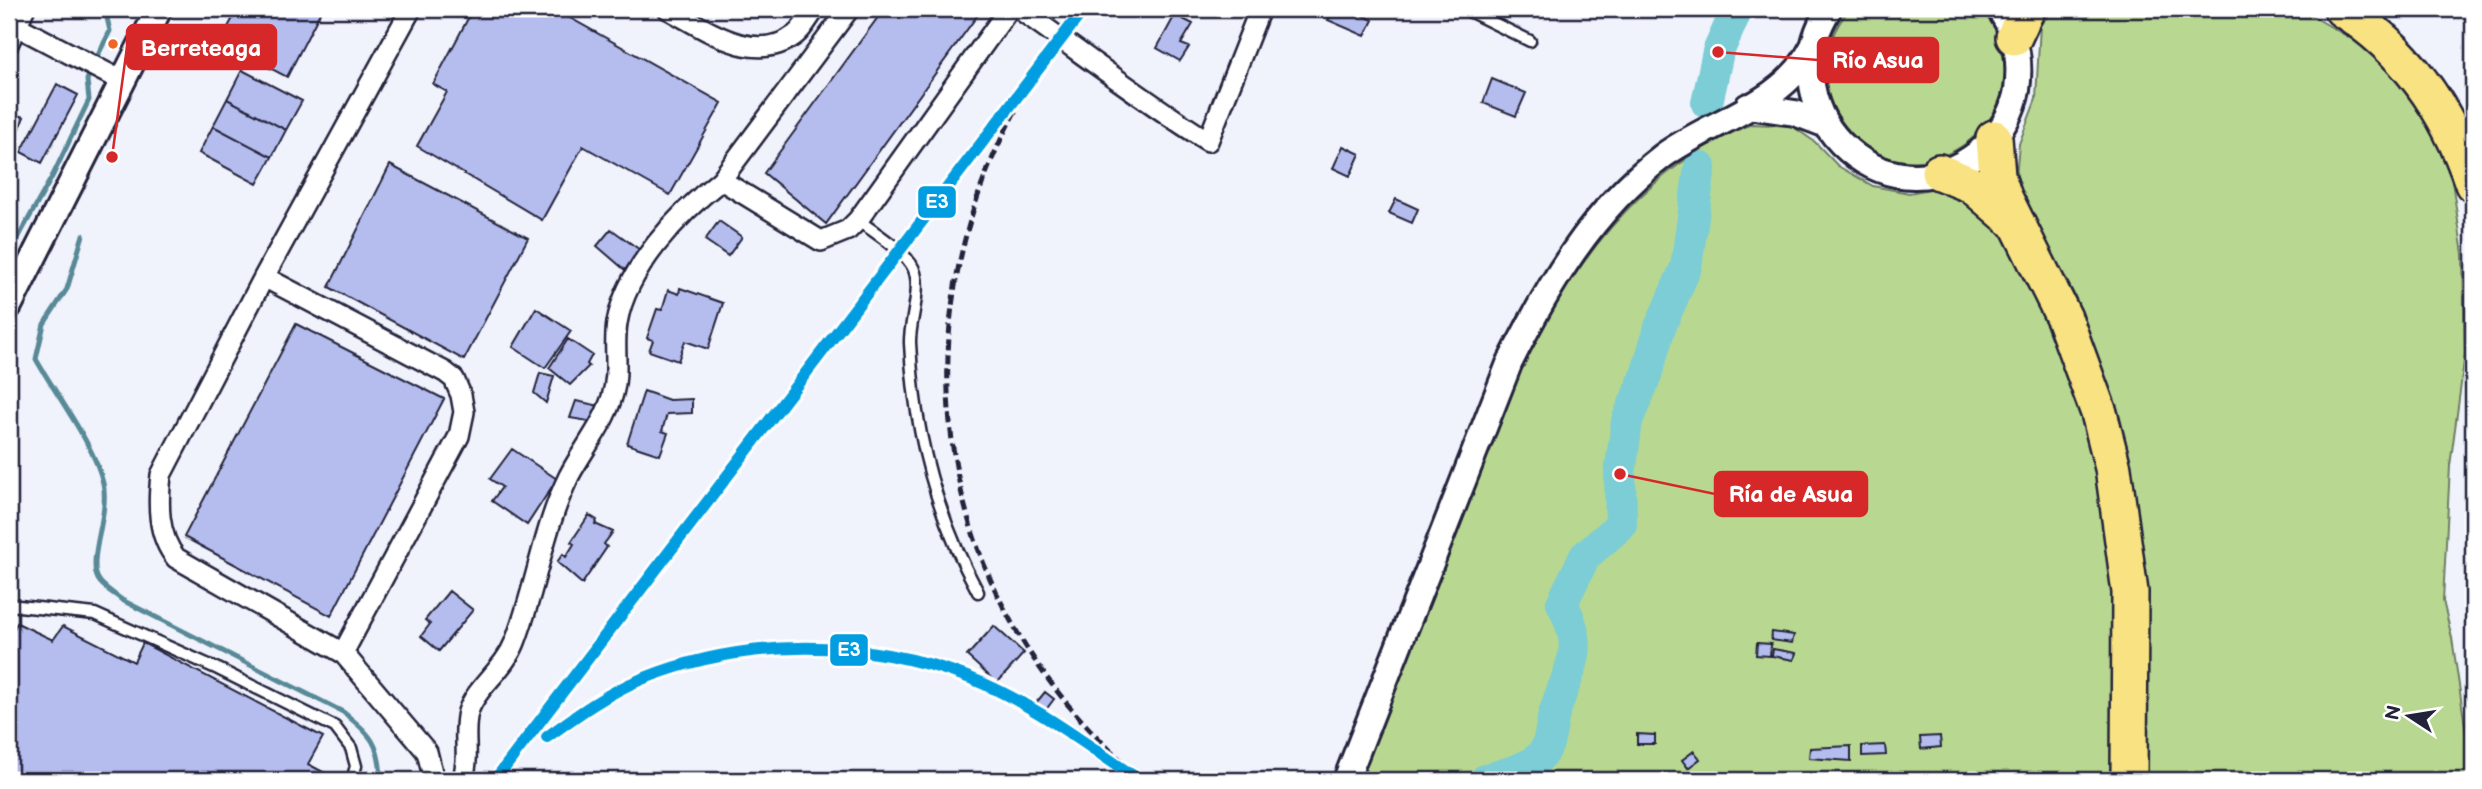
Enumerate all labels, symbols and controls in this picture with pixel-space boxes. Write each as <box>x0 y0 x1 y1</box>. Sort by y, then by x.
callout: Berreteaga <box>127 25 276 69</box>
text: Berreteaga <box>141 35 261 63</box>
unlabelled marker <box>106 37 120 51</box>
callout: Río Asua <box>1818 38 1938 82</box>
text: Río Asua <box>1832 47 1924 75</box>
line badge: E3 <box>917 185 957 219</box>
text: E3 <box>925 191 949 214</box>
callout: Ría de Asua <box>1715 472 1867 516</box>
text: Ría de Asua <box>1729 481 1853 509</box>
line badge: E3 <box>829 633 869 667</box>
text: E3 <box>837 639 861 662</box>
north arrow <box>2374 680 2444 750</box>
text: N <box>2381 703 2407 722</box>

